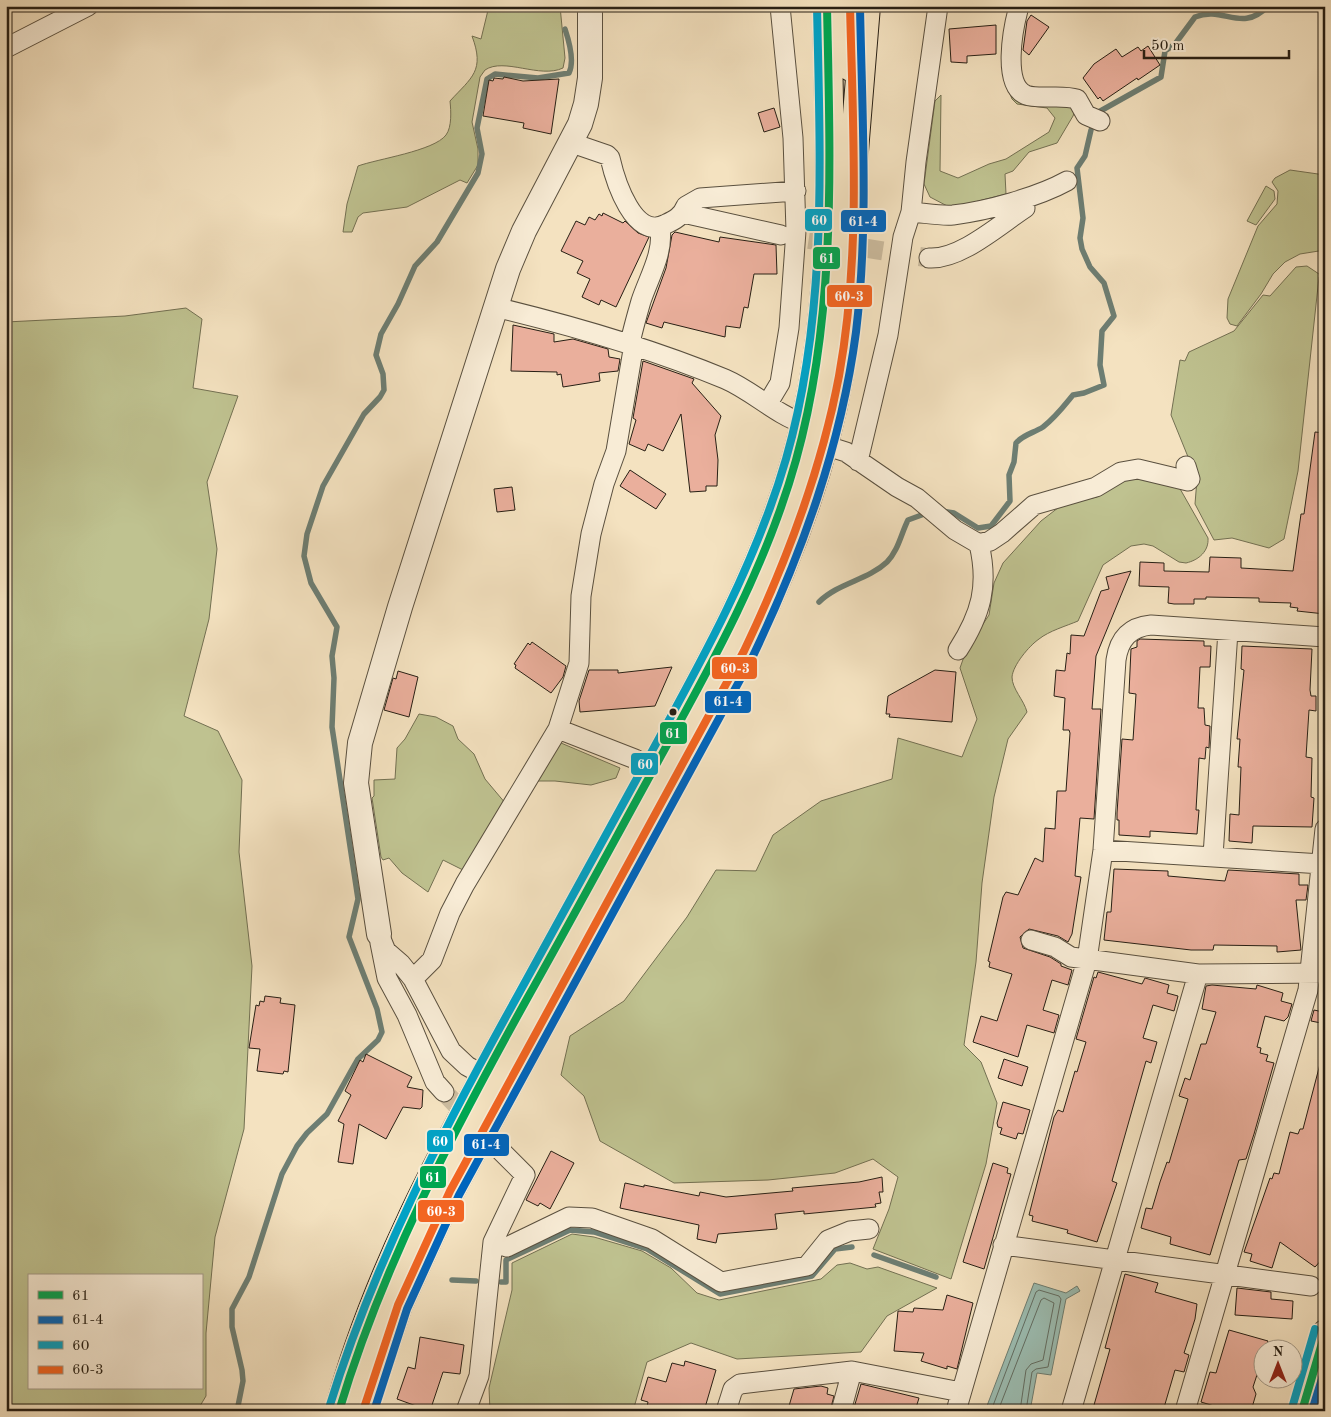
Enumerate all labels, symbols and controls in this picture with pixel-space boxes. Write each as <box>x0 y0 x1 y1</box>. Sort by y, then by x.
scale bar <box>1144 28 1288 60</box>
text: 50 m <box>1151 39 1185 54</box>
line badge: 60 <box>804 208 833 232</box>
line badge: 61-4 <box>840 209 887 233</box>
text: 60 <box>811 214 827 228</box>
text: 61-4 <box>848 215 878 229</box>
line badge: 61 <box>812 246 841 270</box>
text: 61 <box>819 252 835 266</box>
line badge: 60-3 <box>826 284 873 308</box>
text: 60-3 <box>834 290 864 304</box>
line badge: 60-3 <box>711 656 758 680</box>
text: 60-3 <box>720 662 750 676</box>
line badge: 61-4 <box>704 690 752 714</box>
text: 61-4 <box>713 695 743 709</box>
unlabelled marker <box>668 707 678 717</box>
line badge: 61 <box>659 721 688 745</box>
text: 61 <box>665 727 681 741</box>
line badge: 60 <box>630 752 659 776</box>
text: 60 <box>637 758 653 772</box>
line badge: 60 <box>426 1129 454 1153</box>
line badge: 61-4 <box>463 1133 510 1157</box>
text: 60 <box>432 1135 448 1149</box>
text: 61-4 <box>471 1138 501 1152</box>
line badge: 61 <box>419 1165 447 1189</box>
text: 61 <box>425 1171 441 1185</box>
line badge: 60-3 <box>417 1199 465 1223</box>
text: 60-3 <box>426 1205 456 1219</box>
legend <box>28 1274 202 1390</box>
text: 61 <box>72 1289 89 1304</box>
text: 61-4 <box>72 1313 104 1328</box>
text: 60 <box>72 1339 89 1354</box>
north arrow <box>1254 1340 1304 1390</box>
text: N <box>1273 1345 1284 1359</box>
text: 60-3 <box>72 1363 104 1378</box>

